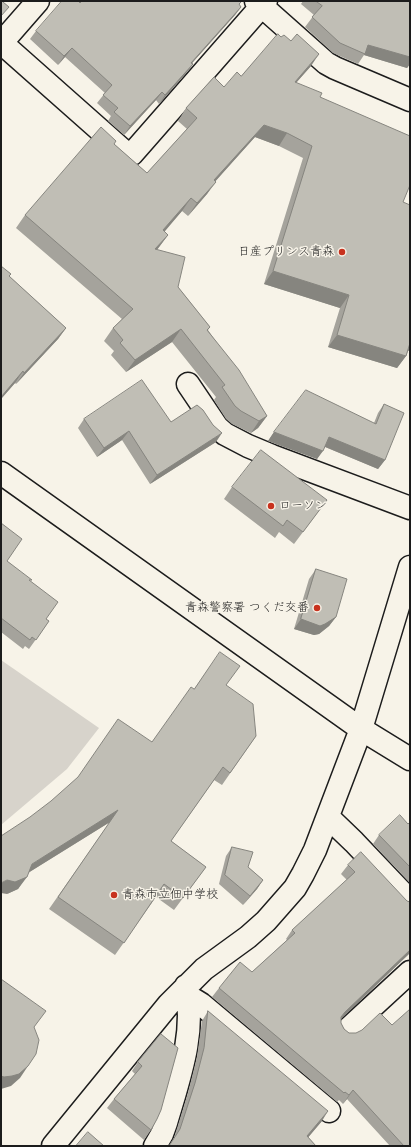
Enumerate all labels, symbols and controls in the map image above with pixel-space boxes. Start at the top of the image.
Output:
place label: 日産プリンス青森 [238,245,334,259]
marker: 日産プリンス青森 [337,247,347,257]
place label: ローソン [279,499,327,513]
marker: ローソン [266,501,276,511]
place label: 青森警察署 つくだ交番 [185,601,309,615]
marker: 青森警察署 つくだ交番 [312,603,322,613]
place label: 青森市立佃中学校 [122,888,218,902]
marker: 青森市立佃中学校 [109,890,119,900]

